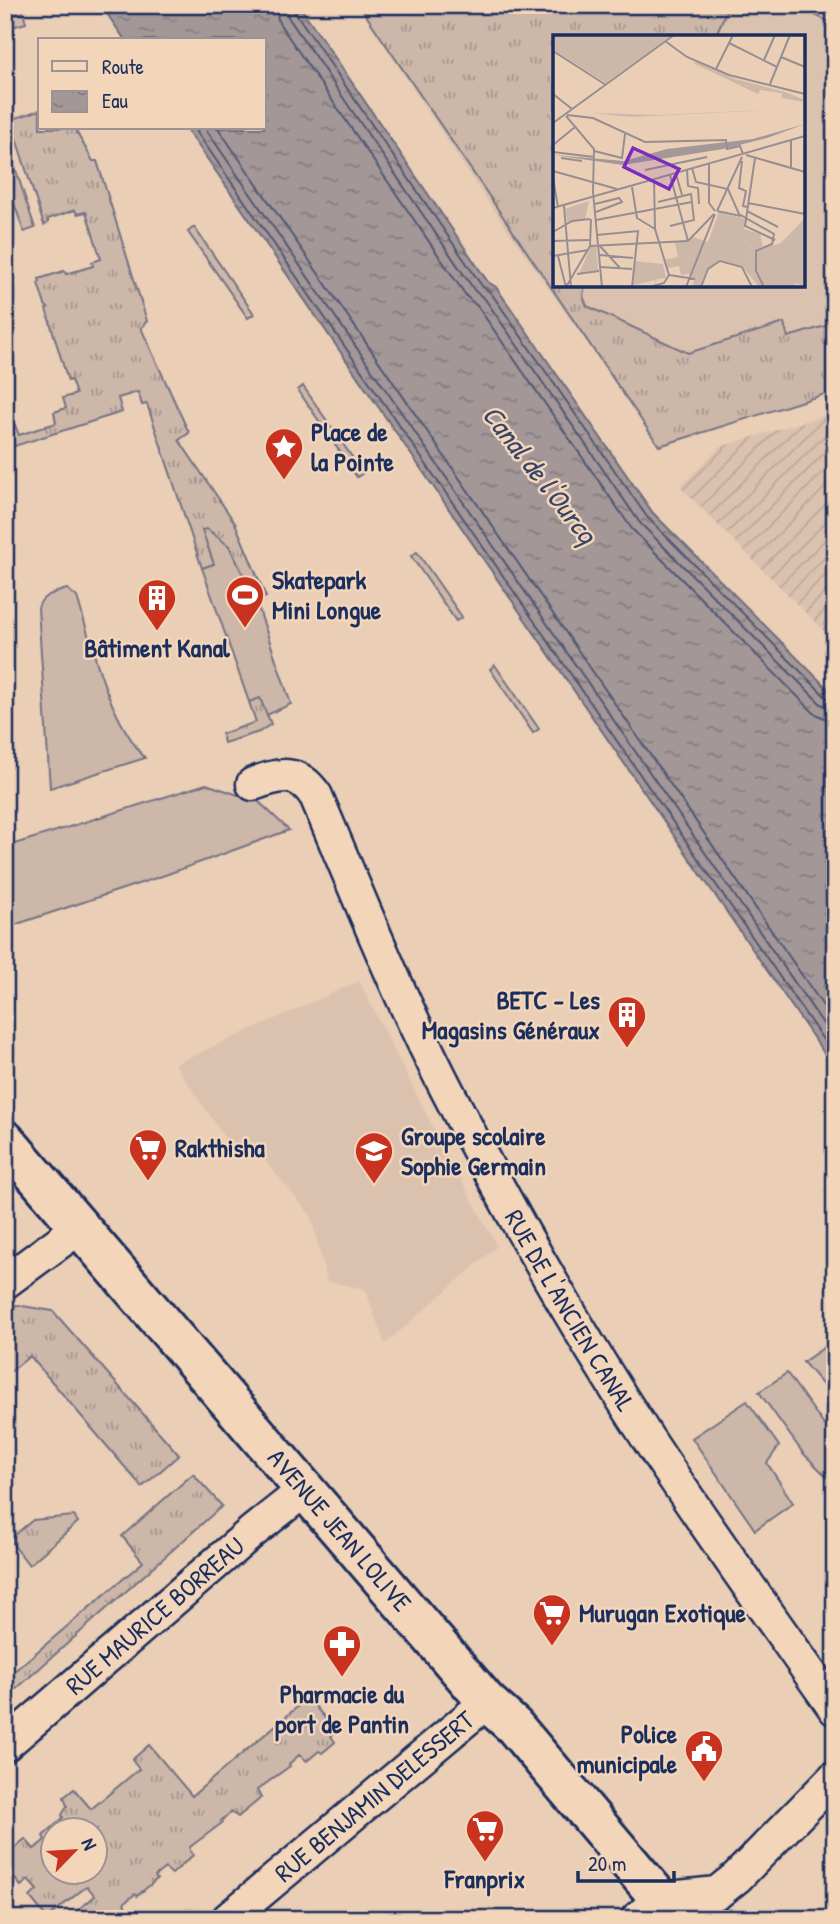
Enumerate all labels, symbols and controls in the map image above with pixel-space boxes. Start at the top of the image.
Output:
inset map [553,35,805,287]
legend [38,38,266,130]
text: Route [102,52,144,81]
text: Eau [102,86,129,115]
water label: Canal de l'Ourcq [474,397,607,552]
place label: Place de la Pointe [311,414,395,479]
place icon: Place de la Pointe [263,426,305,481]
place label: Skatepark Mini Longue [272,562,382,628]
sports icon: Skatepark Mini Longue [224,574,266,629]
building icon: Bâtiment Kanal [136,577,178,632]
place label: Bâtiment Kanal [84,630,231,665]
place label: BETC - Les Magasins Généraux [422,982,600,1048]
building icon: BETC - Les Magasins Généraux [606,994,648,1049]
place label: Groupe scolaire Sophie Germain [401,1118,546,1184]
supermarket icon: Rakthisha [127,1127,169,1182]
place label: Rakthisha [175,1130,265,1165]
school or university icon: Groupe scolaire Sophie Germain [353,1130,395,1185]
street label: RUE DE L'ANCIEN CANAL [497,1203,644,1418]
street label: AVENUE JEAN LOLIVE [260,1441,420,1619]
street label: RUE MAURICE BORREAU [58,1528,251,1702]
supermarket icon: Murugan Exotique [531,1592,573,1647]
place label: Murugan Exotique [579,1595,747,1631]
pharmacy icon: Pharmacie du port de Pantin [321,1623,363,1678]
place label: Pharmacie du port de Pantin [275,1676,409,1742]
street label: RUE BENJAMIN DELESSERT [267,1702,482,1890]
place label: Police municipale [577,1716,678,1782]
public building icon: Police municipale [683,1728,725,1783]
supermarket icon: Franprix [464,1808,506,1863]
north arrow [38,1815,108,1885]
text: N [75,1834,103,1854]
scale bar [578,1840,674,1884]
text: 20 m [588,1849,626,1878]
place label: Franprix [444,1861,526,1897]

